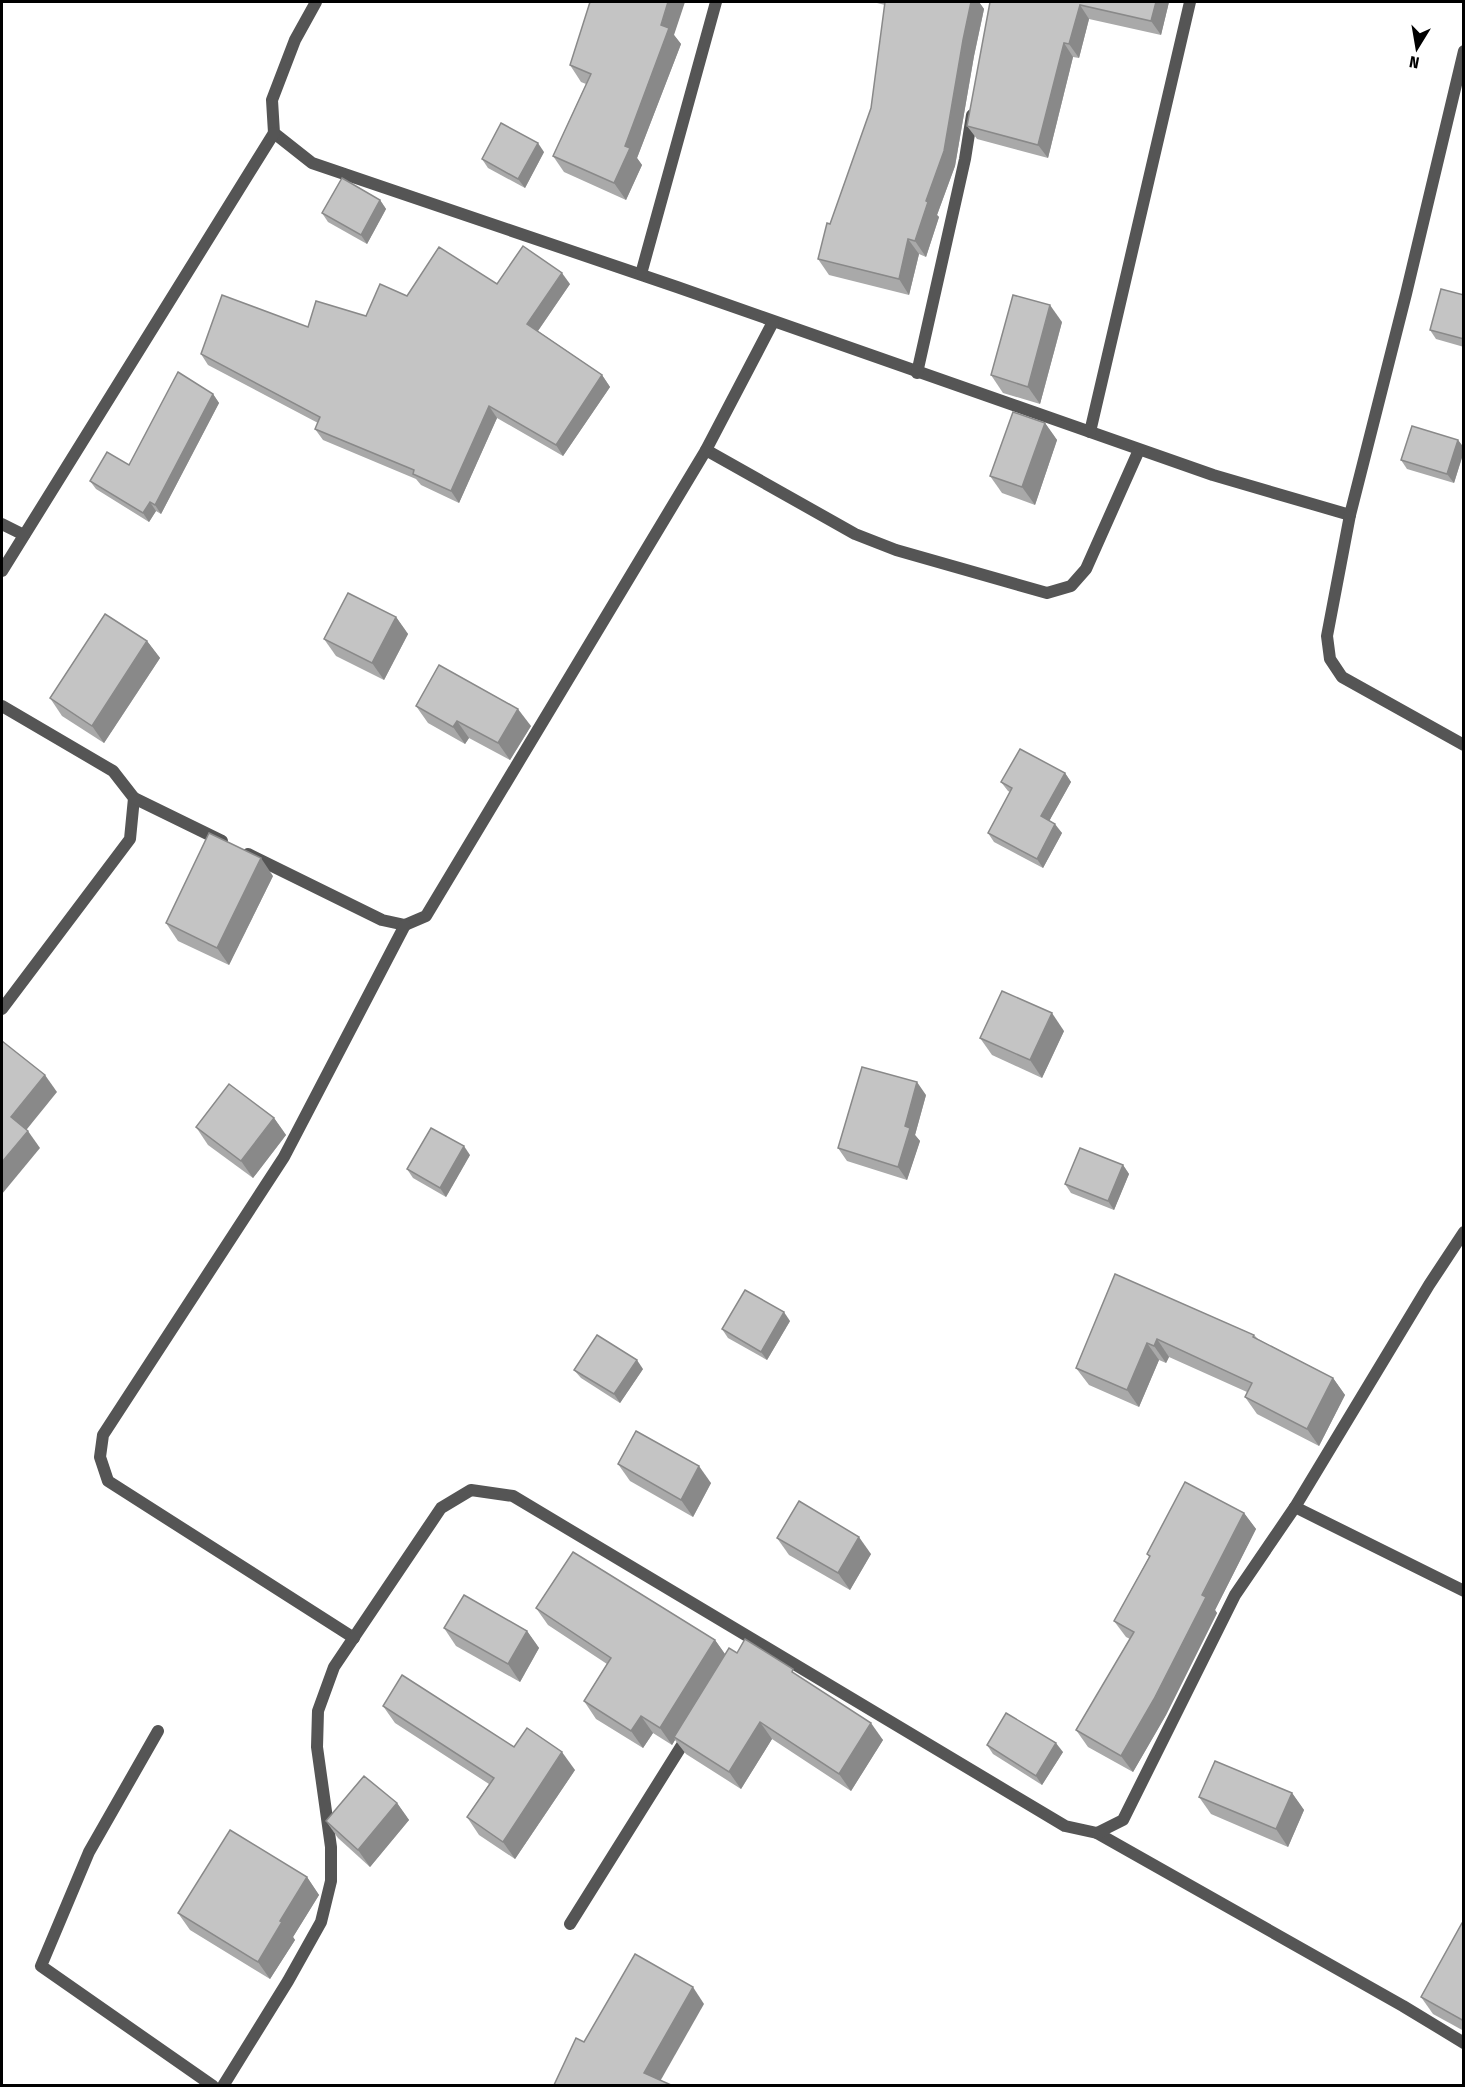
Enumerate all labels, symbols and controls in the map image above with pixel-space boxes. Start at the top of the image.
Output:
north arrow [1387,18,1447,78]
text: N [1408,52,1421,72]

